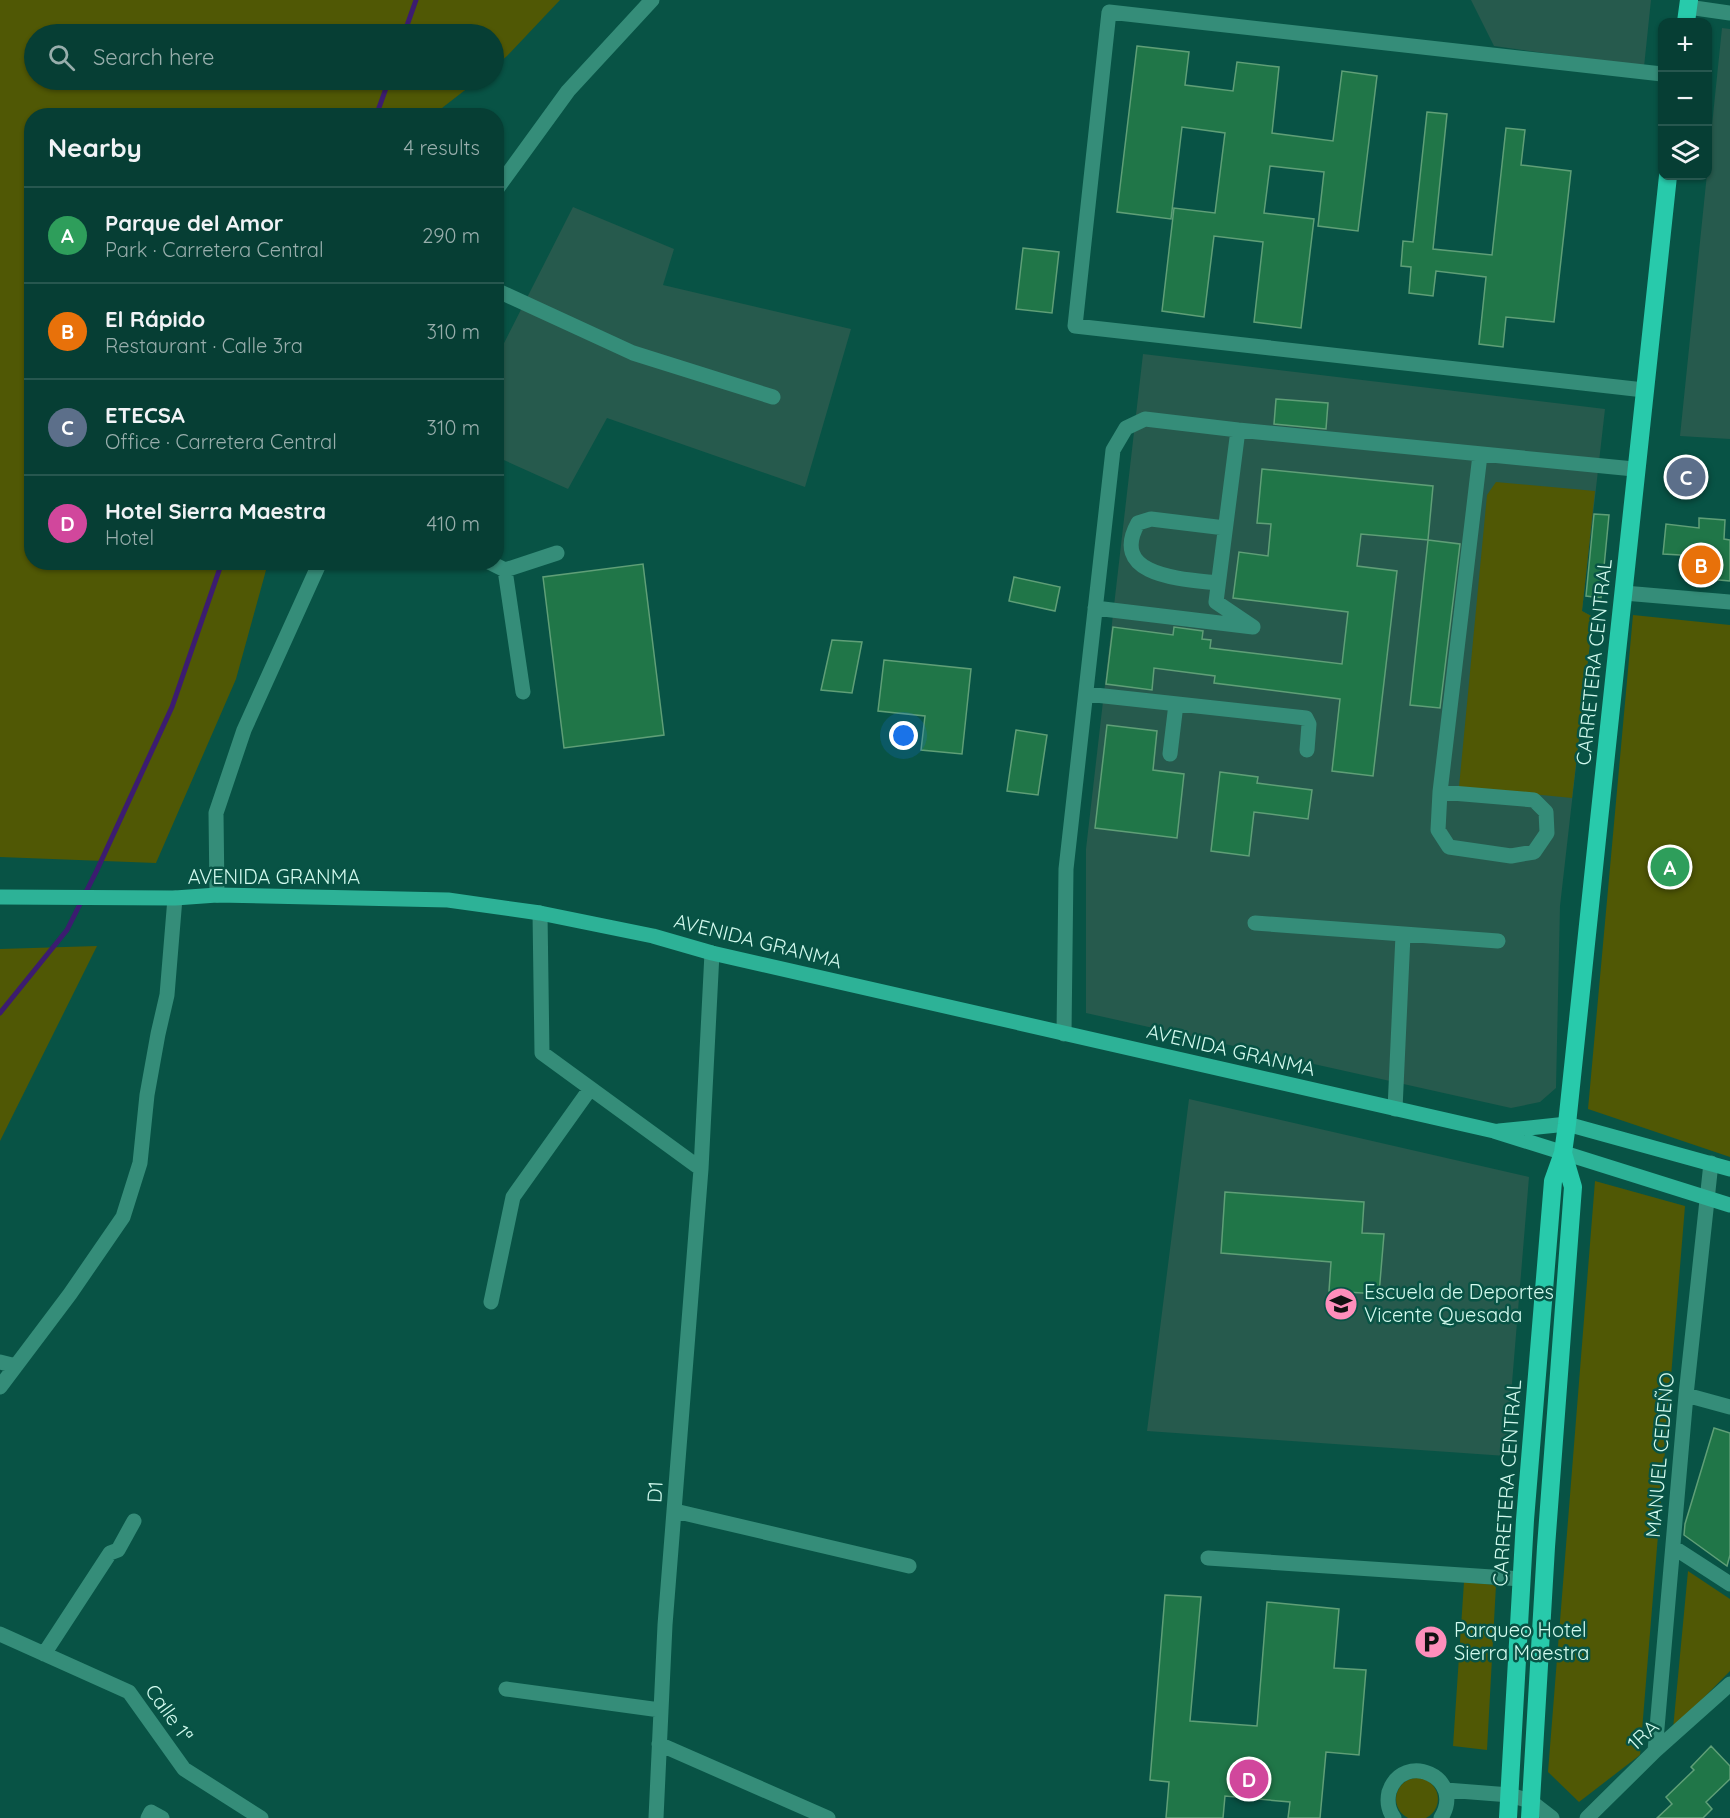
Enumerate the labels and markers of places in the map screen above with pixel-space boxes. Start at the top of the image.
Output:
pin: C [1666,454,1706,500]
pin: B [1682,542,1720,588]
pin: A [1650,844,1690,890]
place label: Escuela de Deportes Vicente Quesada [1364,1279,1554,1327]
school or university icon: Escuela de Deportes Vicente Quesada [1323,1286,1359,1322]
place label: Parqueo Hotel Sierra Maestra [1454,1617,1589,1665]
parking icon: Parqueo Hotel Sierra Maestra [1413,1624,1449,1660]
pin: D [1230,1756,1268,1802]

